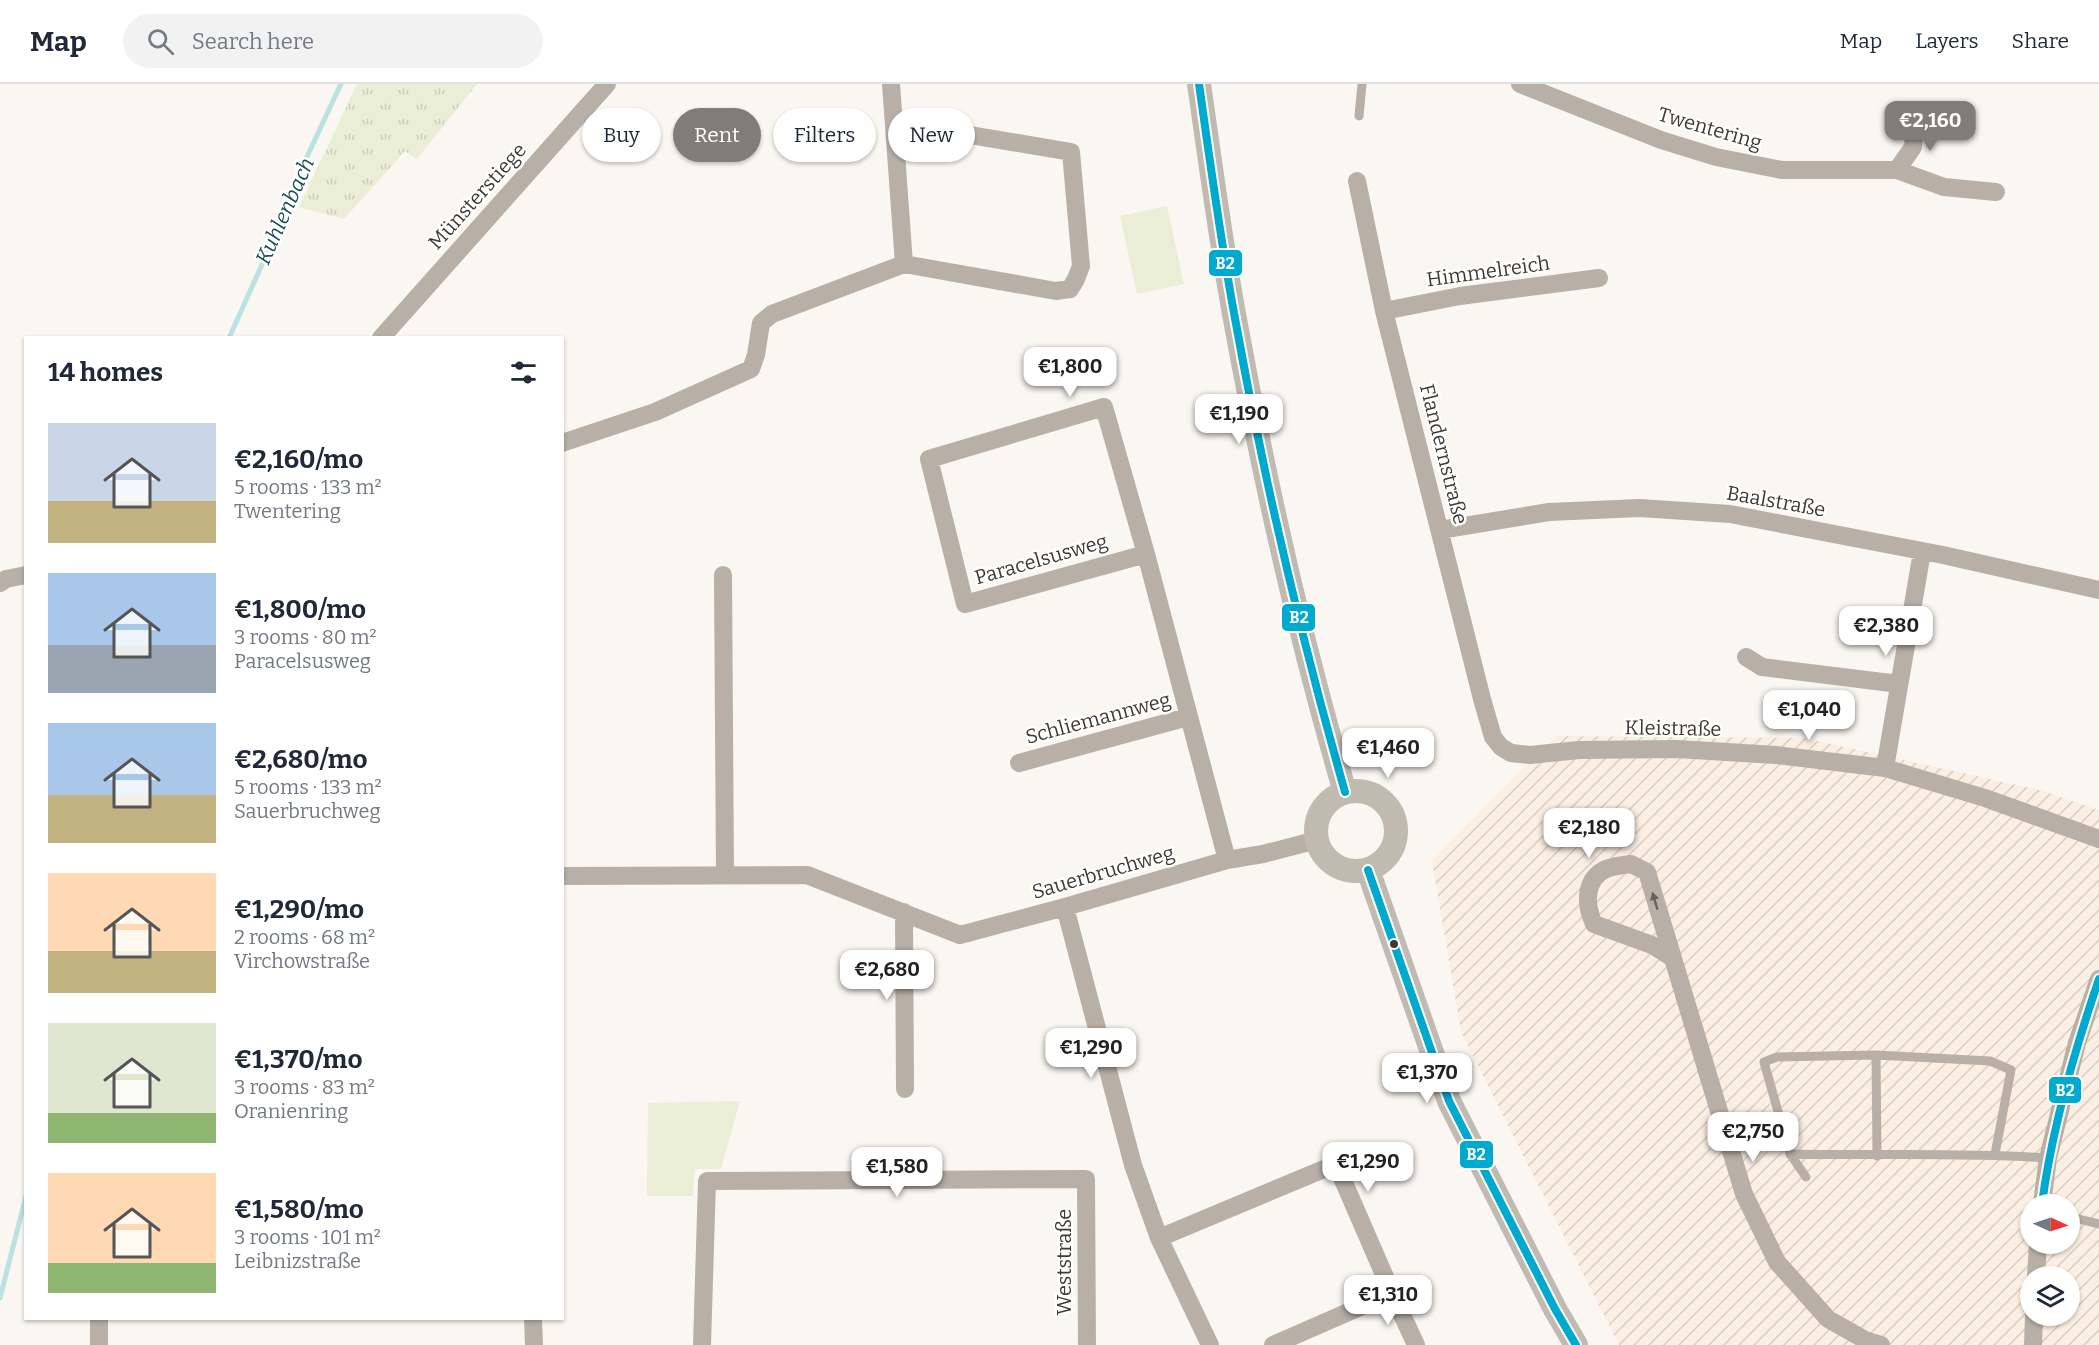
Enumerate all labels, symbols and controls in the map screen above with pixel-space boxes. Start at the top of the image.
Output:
search box [123,14,543,68]
text: Map [30,25,87,58]
icon: search [144,25,177,58]
text: Search here [192,28,314,55]
text: Map [1840,28,1882,54]
text: Layers [1915,28,1979,54]
text: Share [2012,28,2069,54]
pin: €2,160 [1881,101,1979,152]
street label: Twentering [1655,102,1765,154]
chip: Buy [582,108,661,162]
chip: Rent [673,108,761,162]
chip: Filters [773,108,876,162]
chip: New [888,108,975,162]
text: €2,160 [1899,108,1961,132]
street label: Münsterstiege [423,138,531,254]
water label: Kuhlenbach [250,153,320,269]
line badge: B2 [1208,249,1243,277]
street label: Himmelreich [1425,250,1552,292]
text: B2 [1215,254,1235,273]
pin: €1,800 [1021,347,1119,398]
text: €1,800 [1038,354,1102,378]
icon: filters [507,356,540,389]
text: 14 homes [48,357,163,388]
street label: Flandernstraße [1415,381,1473,527]
pin: €1,190 [1190,394,1288,445]
text: €1,190 [1209,401,1269,425]
text: €2,160/mo [234,444,363,475]
icon: home [96,447,168,519]
text: 5 rooms · 133 m² [234,475,382,499]
street label: Baalstraße [1725,481,1827,521]
text: Twentering [234,499,341,523]
street label: Paracelsusweg [972,529,1110,589]
text: €1,800/mo [234,594,366,625]
icon: home [96,597,168,669]
line badge: B2 [1281,603,1316,632]
pin: €2,380 [1837,606,1935,657]
text: B2 [1289,608,1309,627]
text: €2,380 [1853,613,1919,637]
text: 3 rooms · 80 m² [234,625,377,649]
text: Paracelsusweg [234,649,371,673]
street label: Schliemannweg [1023,687,1173,749]
pin: €1,040 [1760,690,1858,741]
text: €1,040 [1777,697,1841,721]
street label: Kleistraße [1625,715,1721,741]
pin: €1,460 [1339,728,1437,779]
text: €1,460 [1356,735,1420,759]
text: €2,680/mo [234,744,368,775]
icon: home [96,747,168,819]
text: 5 rooms · 133 m² [234,775,382,799]
text: Sauerbruchweg [234,799,381,823]
pin: €2,180 [1540,808,1638,859]
text: €2,180 [1558,815,1620,839]
street label: Sauerbruchweg [1029,840,1177,904]
one-way arrow [1650,892,1659,910]
text: €1,290/mo [234,894,364,925]
icon: home [96,897,168,969]
text: 2 rooms · 68 m² [234,925,375,949]
unlabelled marker [1388,938,1400,950]
text: Virchowstraße [234,949,370,973]
pin: €2,680 [838,950,936,1001]
text: €2,680 [854,957,920,981]
pin: €1,290 [1042,1028,1140,1079]
text: €1,290 [1059,1035,1123,1059]
text: €1,370/mo [234,1044,362,1075]
icon: home [96,1047,168,1119]
pin: €1,370 [1378,1053,1476,1104]
text: €1,370 [1396,1060,1458,1084]
text: 3 rooms · 83 m² [234,1075,375,1099]
line badge: B2 [2048,1076,2082,1104]
text: B2 [2055,1081,2075,1100]
text: Oranienring [234,1099,348,1123]
pin: €2,750 [1704,1112,1802,1163]
text: €2,750 [1722,1119,1784,1143]
line badge: B2 [1459,1140,1494,1169]
pin: €1,290 [1319,1142,1417,1193]
text: B2 [1466,1145,1486,1164]
pin: €1,580 [848,1147,946,1198]
text: €1,290 [1336,1149,1400,1173]
text: €1,580 [865,1154,929,1178]
text: €1,580/mo [234,1194,364,1225]
north arrow [2020,1194,2080,1254]
map controls [2020,1194,2080,1326]
icon: home [96,1197,168,1269]
street label: Weststraße [1052,1209,1076,1315]
text: 3 rooms · 101 m² [234,1225,381,1249]
text: Leibnizstraße [234,1249,361,1273]
button: layers [2020,1266,2080,1326]
pin: €1,310 [1339,1275,1437,1326]
text: €1,310 [1358,1282,1418,1306]

